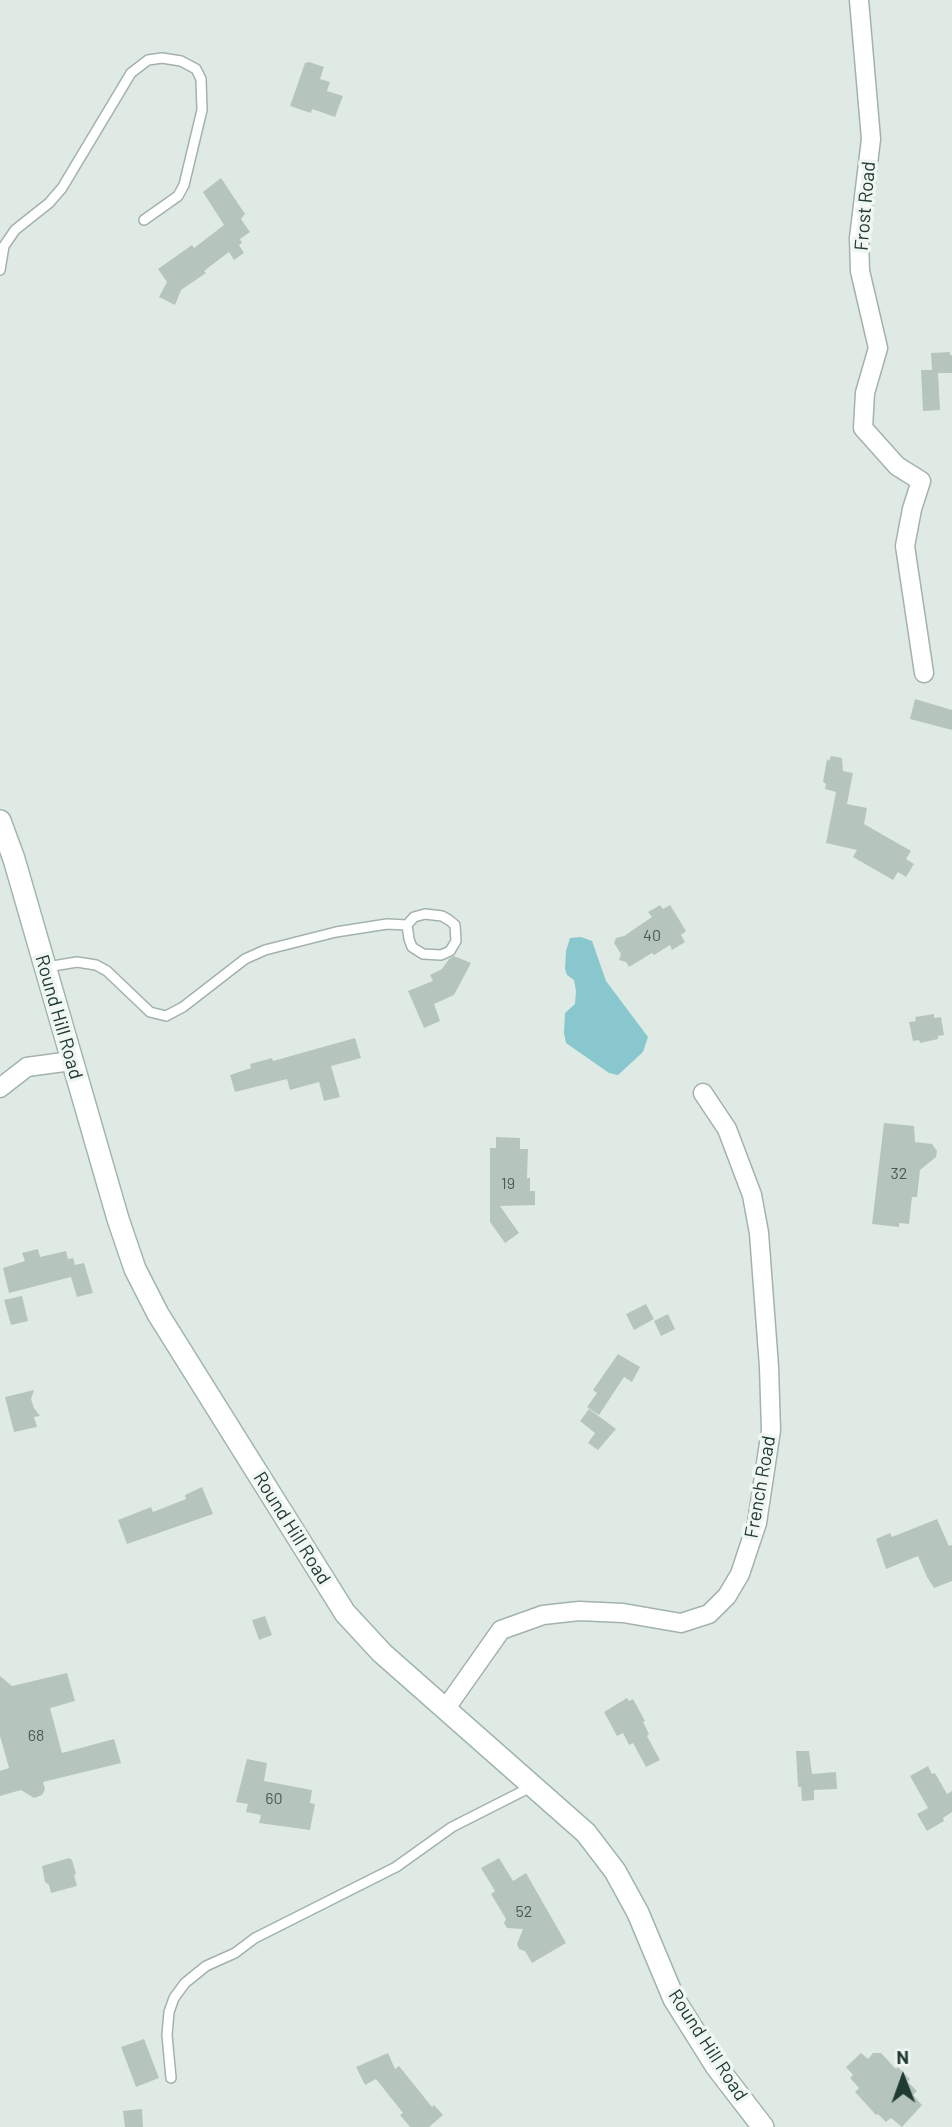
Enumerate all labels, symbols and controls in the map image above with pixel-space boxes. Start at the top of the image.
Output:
street label: Frost Road [850,160,880,252]
house number: 40 [643,926,661,946]
street label: Round Hill Road [30,952,88,1082]
house number: 32 [891,1164,907,1184]
house number: 19 [501,1174,515,1194]
street label: French Road [740,1434,780,1540]
street label: Round Hill Road [248,1468,336,1588]
house number: 68 [28,1726,44,1746]
house number: 60 [265,1789,283,1809]
house number: 52 [516,1902,532,1922]
street label: Round Hill Road [664,1985,752,2105]
north arrow [868,2043,938,2113]
text: N [896,2045,909,2068]

